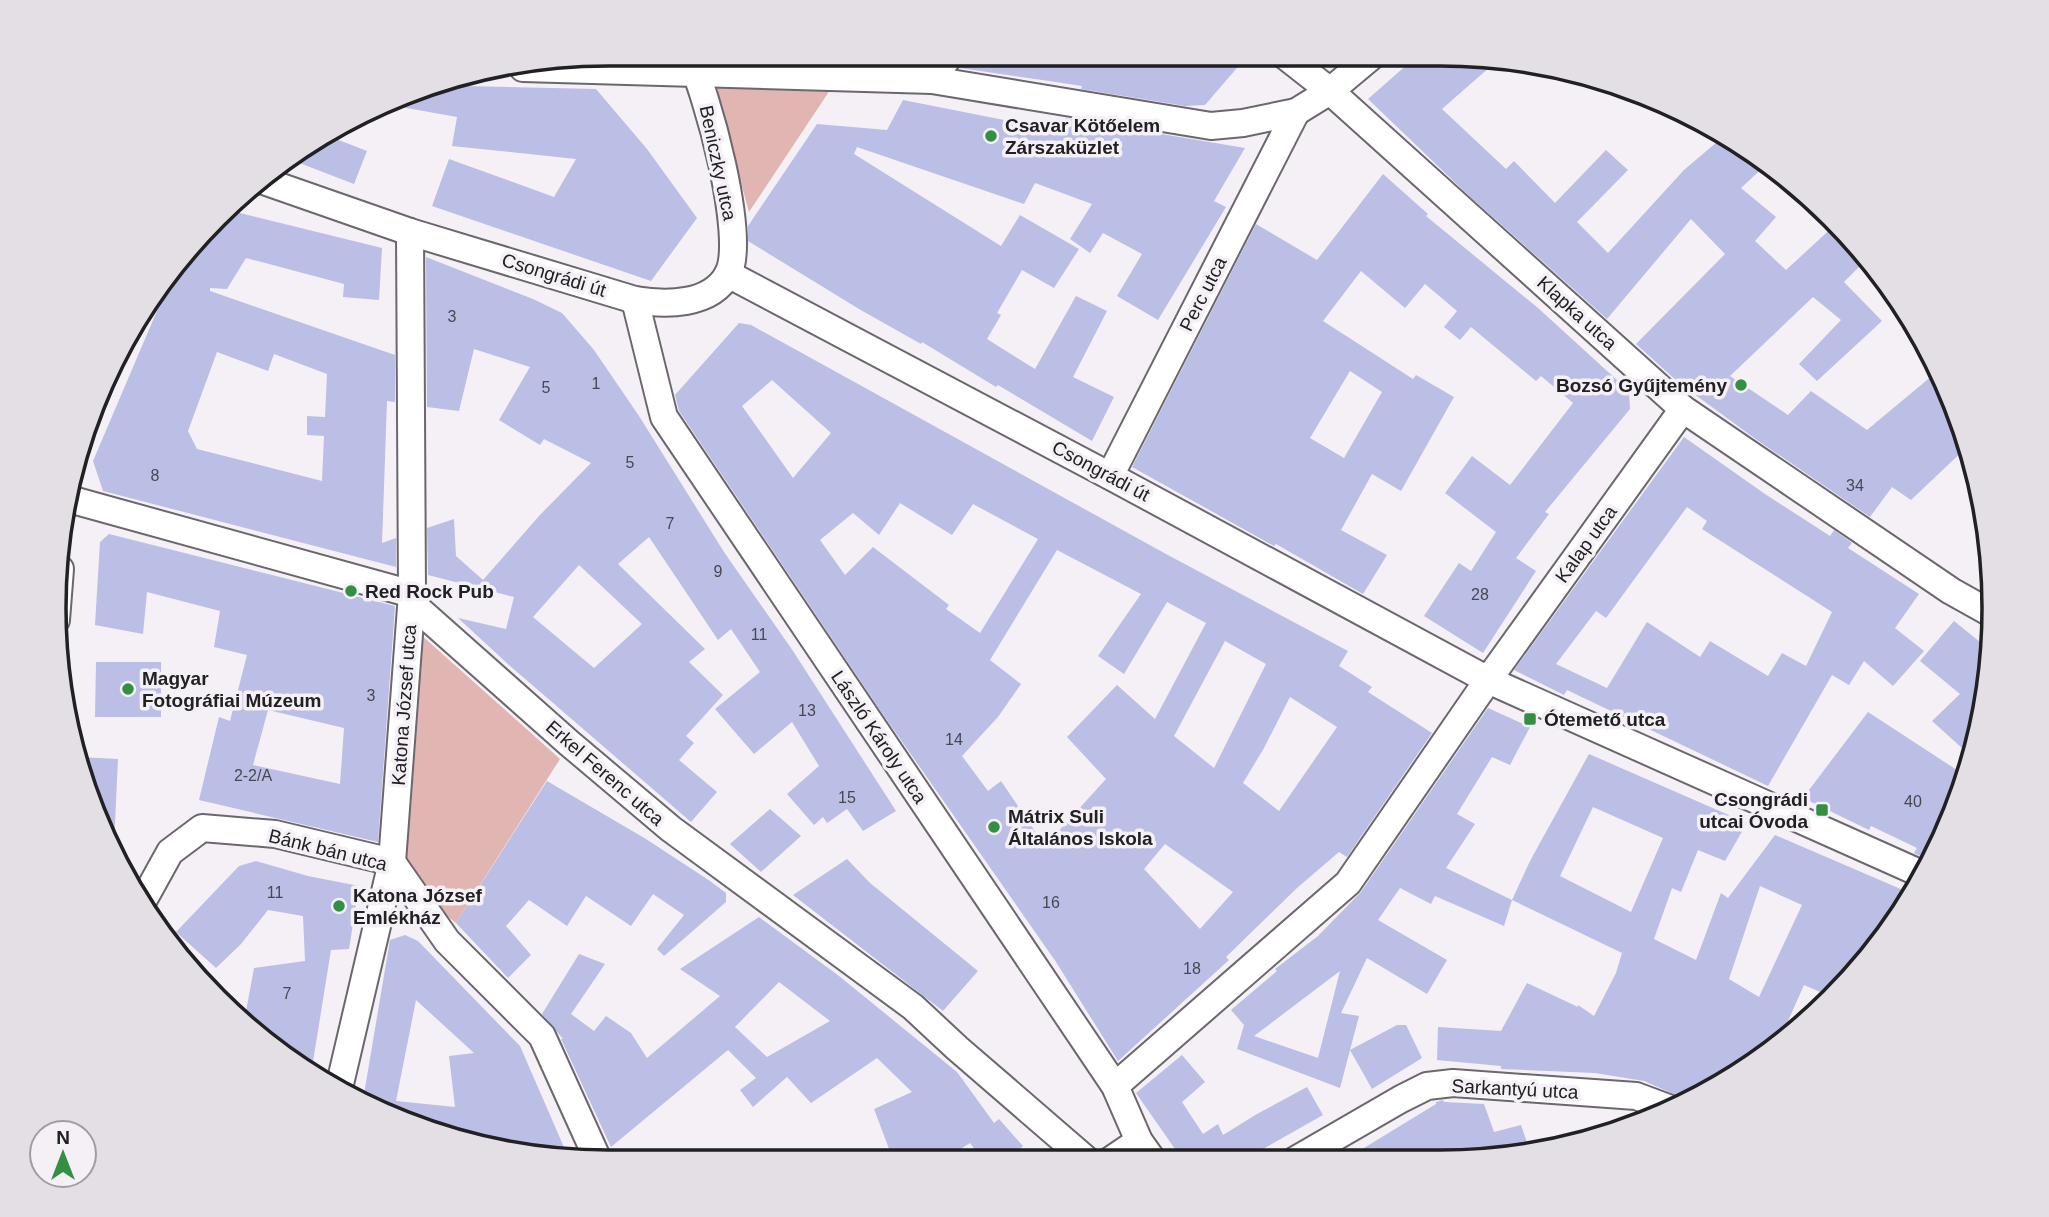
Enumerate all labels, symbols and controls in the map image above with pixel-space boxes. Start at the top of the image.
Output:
street label: Beniczky utca [696,103,741,223]
place label: Csavar Kötőelem Zárszaküzlet [1005,115,1160,158]
marker: Csavar Kötőelem Zárszaküzlet [983,128,999,144]
street label: Csongrádi út [499,249,609,301]
street label: Perc utca [1175,253,1231,335]
street label: Klapka utca [1533,272,1621,354]
house number: 3 [448,308,457,325]
house number: 1 [592,375,601,392]
place label: Bozsó Gyűjtemény [1556,375,1727,396]
marker: Bozsó Gyűjtemény [1733,377,1749,393]
house number: 5 [542,379,551,396]
street label: Csongrádi út [1049,436,1154,506]
house number: 5 [626,454,635,471]
house number: 8 [151,467,160,484]
house number: 34 [1846,477,1864,494]
street label: Kalap utca [1551,501,1621,586]
house number: 7 [666,515,675,532]
house number: 9 [714,563,723,580]
place label: Red Rock Pub [365,581,494,602]
marker: Red Rock Pub [343,583,359,599]
house number: 28 [1471,586,1489,603]
street label: Katona József utca [388,623,420,786]
house number: 11 [751,626,767,643]
street label: László Károly utca [827,667,931,808]
place label: Magyar Fotográfiai Múzeum [142,668,321,711]
marker: Magyar Fotográfiai Múzeum [120,681,136,697]
house number: 3 [367,687,376,704]
house number: 13 [798,702,816,719]
place label: Ótemető utca [1544,709,1666,730]
marker: Ótemető utca [1522,711,1538,727]
street label: Erkel Ferenc utca [542,716,668,830]
house number: 14 [945,731,963,748]
house number: 2-2/A [234,767,272,784]
house number: 15 [838,789,856,806]
place label: Csongrádi utcai Óvoda [1699,789,1808,832]
house number: 40 [1904,793,1922,810]
marker: Csongrádi utcai Óvoda [1814,802,1830,818]
place label: Mátrix Suli Általános Iskola [1008,806,1153,849]
marker: Mátrix Suli Általános Iskola [986,819,1002,835]
street label: Bánk bán utca [267,825,390,875]
house number: 11 [267,884,283,901]
place label: Katona József Emlékház [353,885,482,928]
house number: 16 [1042,894,1060,911]
marker: Katona József Emlékház [331,898,347,914]
house number: 18 [1183,960,1201,977]
house number: 7 [283,985,292,1002]
street label: Sarkantyú utca [1451,1075,1579,1103]
north arrow [28,1119,98,1189]
text: N [56,1127,70,1148]

